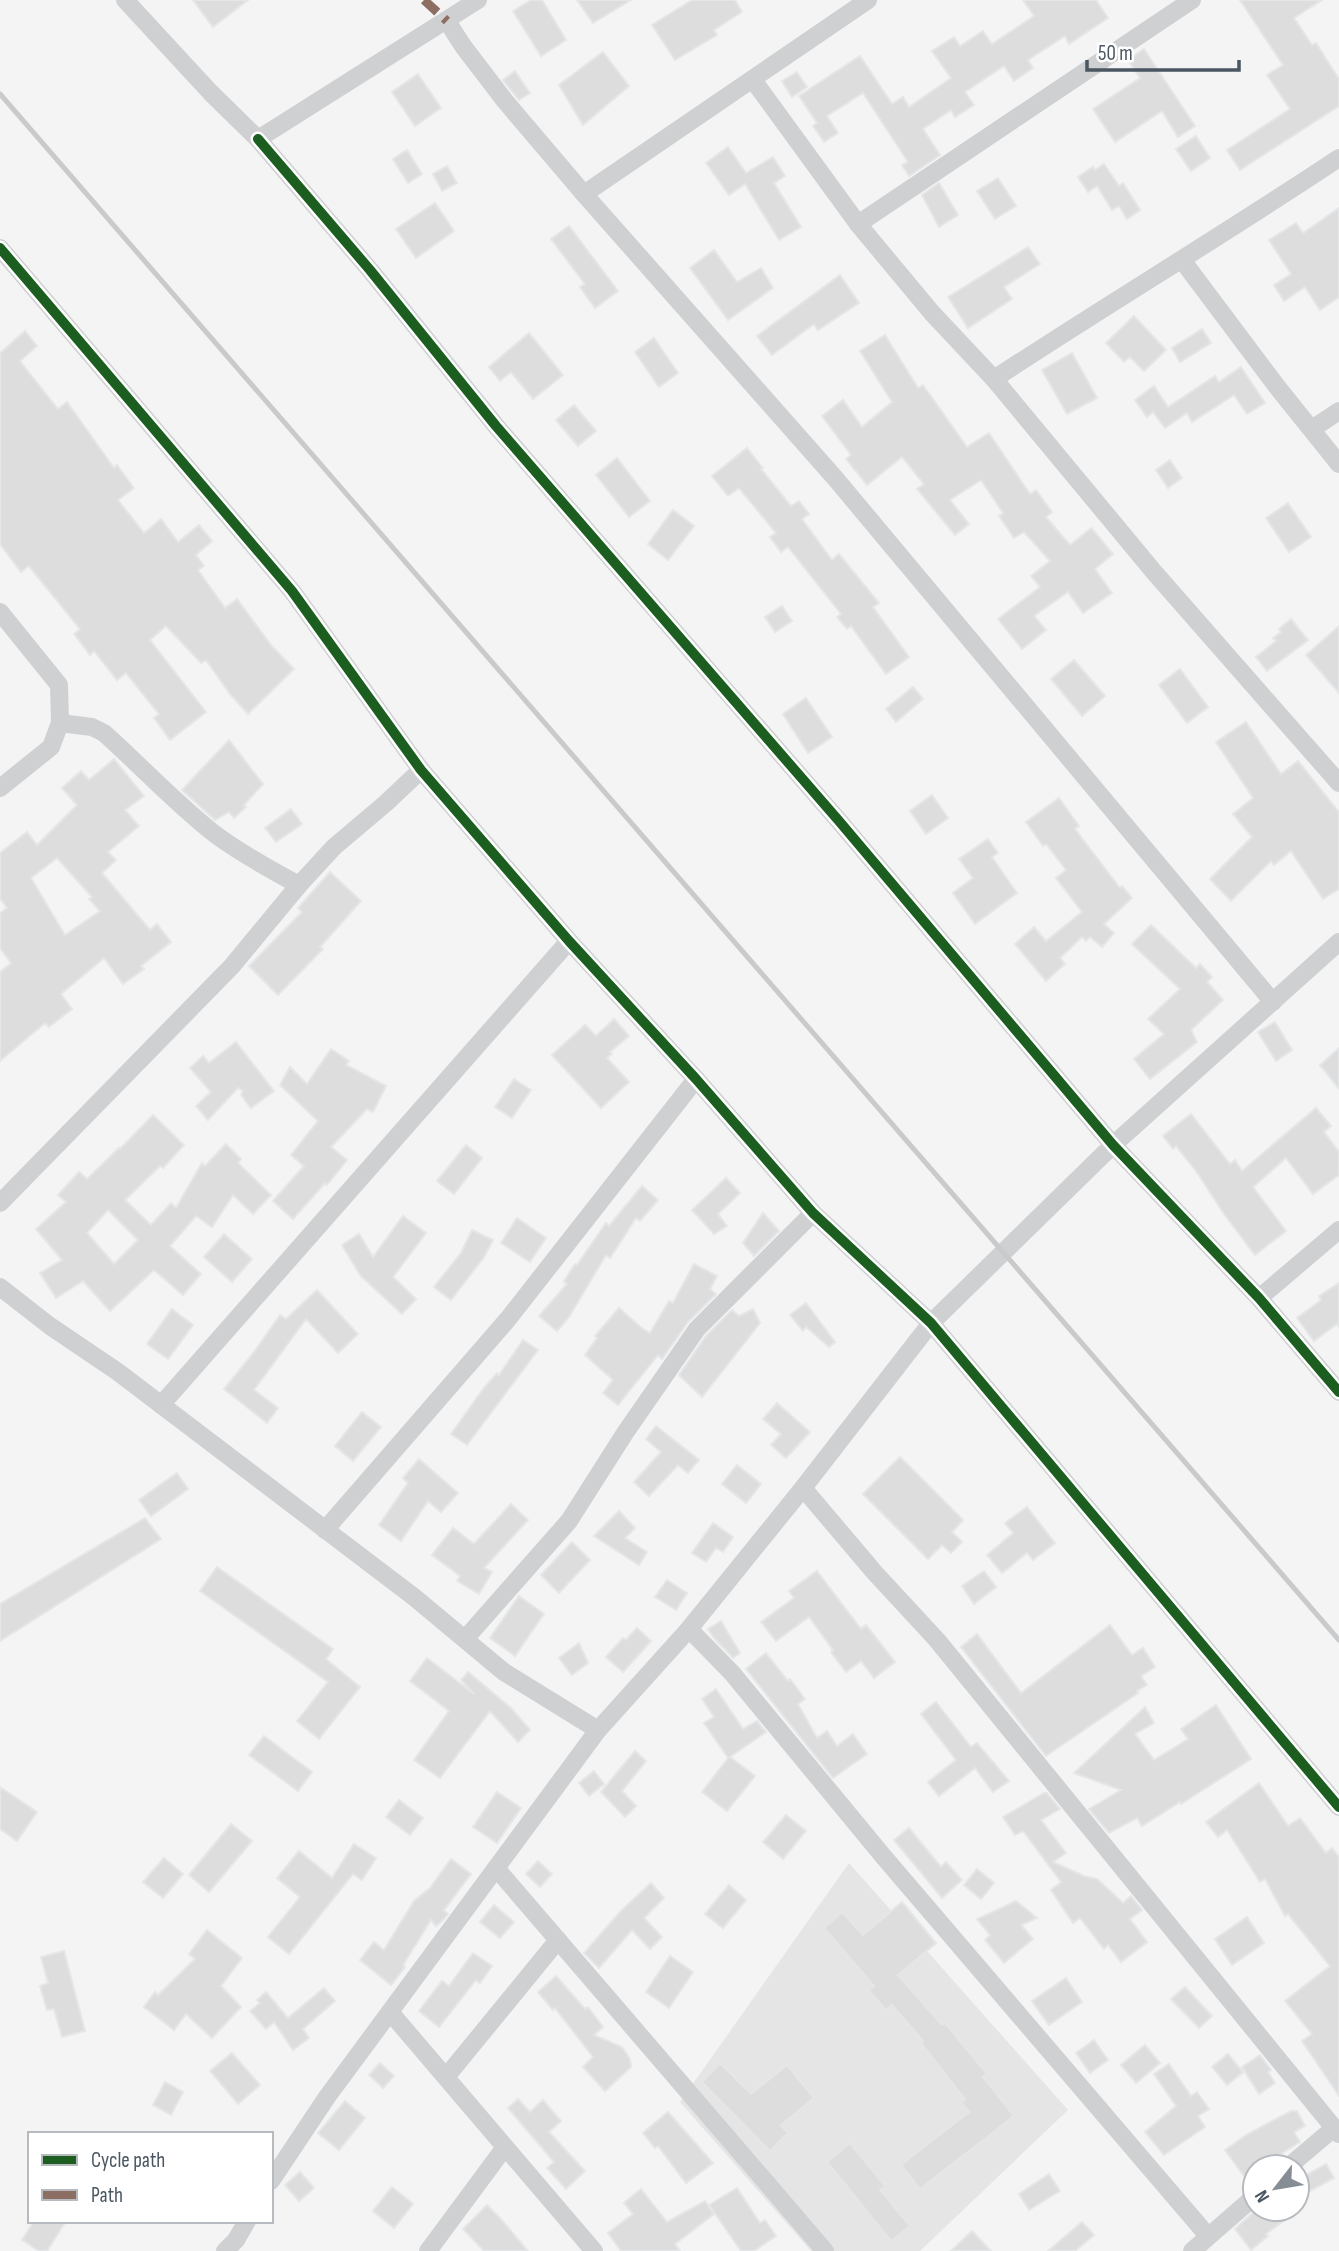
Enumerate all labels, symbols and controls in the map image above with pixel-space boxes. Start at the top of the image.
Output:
scale bar [1087,28,1239,72]
text: 50 m [1098,41,1133,66]
legend [28,2132,273,2223]
text: Cycle path [91,2148,165,2173]
north arrow [1241,2153,1311,2223]
text: Path [91,2183,123,2208]
text: N [1250,2186,1275,2206]

